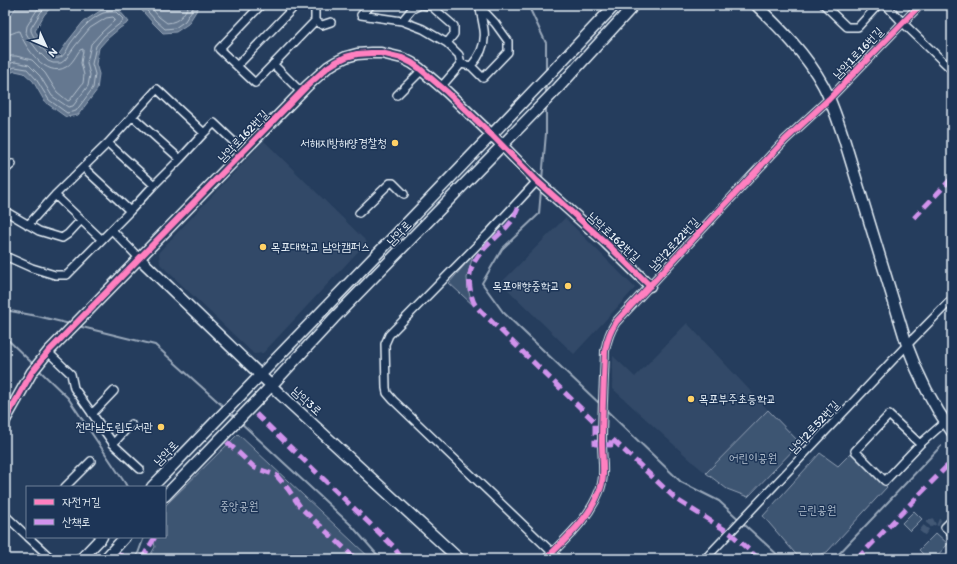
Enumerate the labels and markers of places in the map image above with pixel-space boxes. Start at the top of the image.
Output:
place label: 서해지방해양경찰청 [300,136,387,150]
marker: 서해지방해양경찰청 [390,138,400,148]
place label: 목포대학교 남악캠퍼스 [271,240,370,254]
marker: 목포대학교 남악캠퍼스 [258,242,268,252]
place label: 목포애향중학교 [492,279,560,293]
marker: 목포애향중학교 [563,281,573,291]
place label: 목포부주초등학교 [699,392,776,406]
marker: 목포부주초등학교 [686,394,696,404]
place label: 전라남도립도서관 [76,420,153,434]
marker: 전라남도립도서관 [156,422,166,432]

